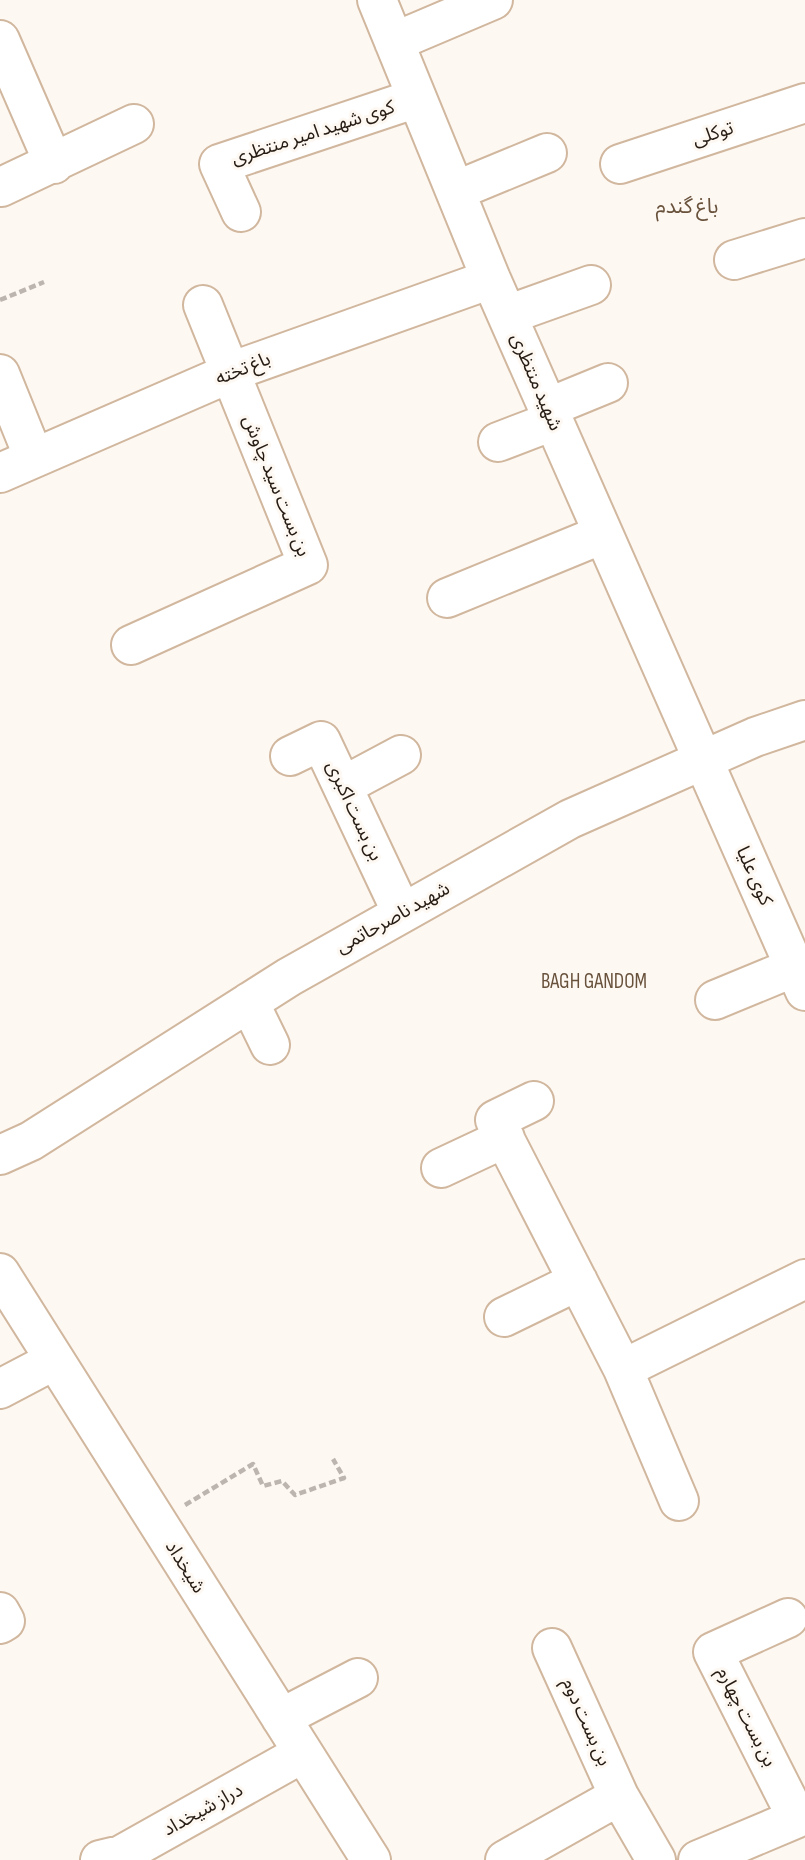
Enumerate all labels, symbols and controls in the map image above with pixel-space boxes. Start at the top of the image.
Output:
street label: کوی شهید امیر منتظری [229,95,399,170]
street label: توکلی [689,117,737,151]
district label: باغ گندم [656,194,718,222]
street label: شهید منتظری [505,330,567,434]
street label: باغ تخته [212,348,274,391]
street label: بن بست سید چاوش [237,412,315,560]
street label: بن بست اکبری [321,757,387,865]
street label: کوی علیا [731,843,778,910]
street label: شهید ناصرحاتمی [332,877,454,959]
district label: BAGH GANDOM [541,969,647,994]
street label: شیخداد [160,1536,210,1598]
street label: بن بست چهارم [709,1663,781,1772]
street label: بن بست دوم [555,1674,616,1770]
street label: دراز شیخداد [159,1779,247,1841]

